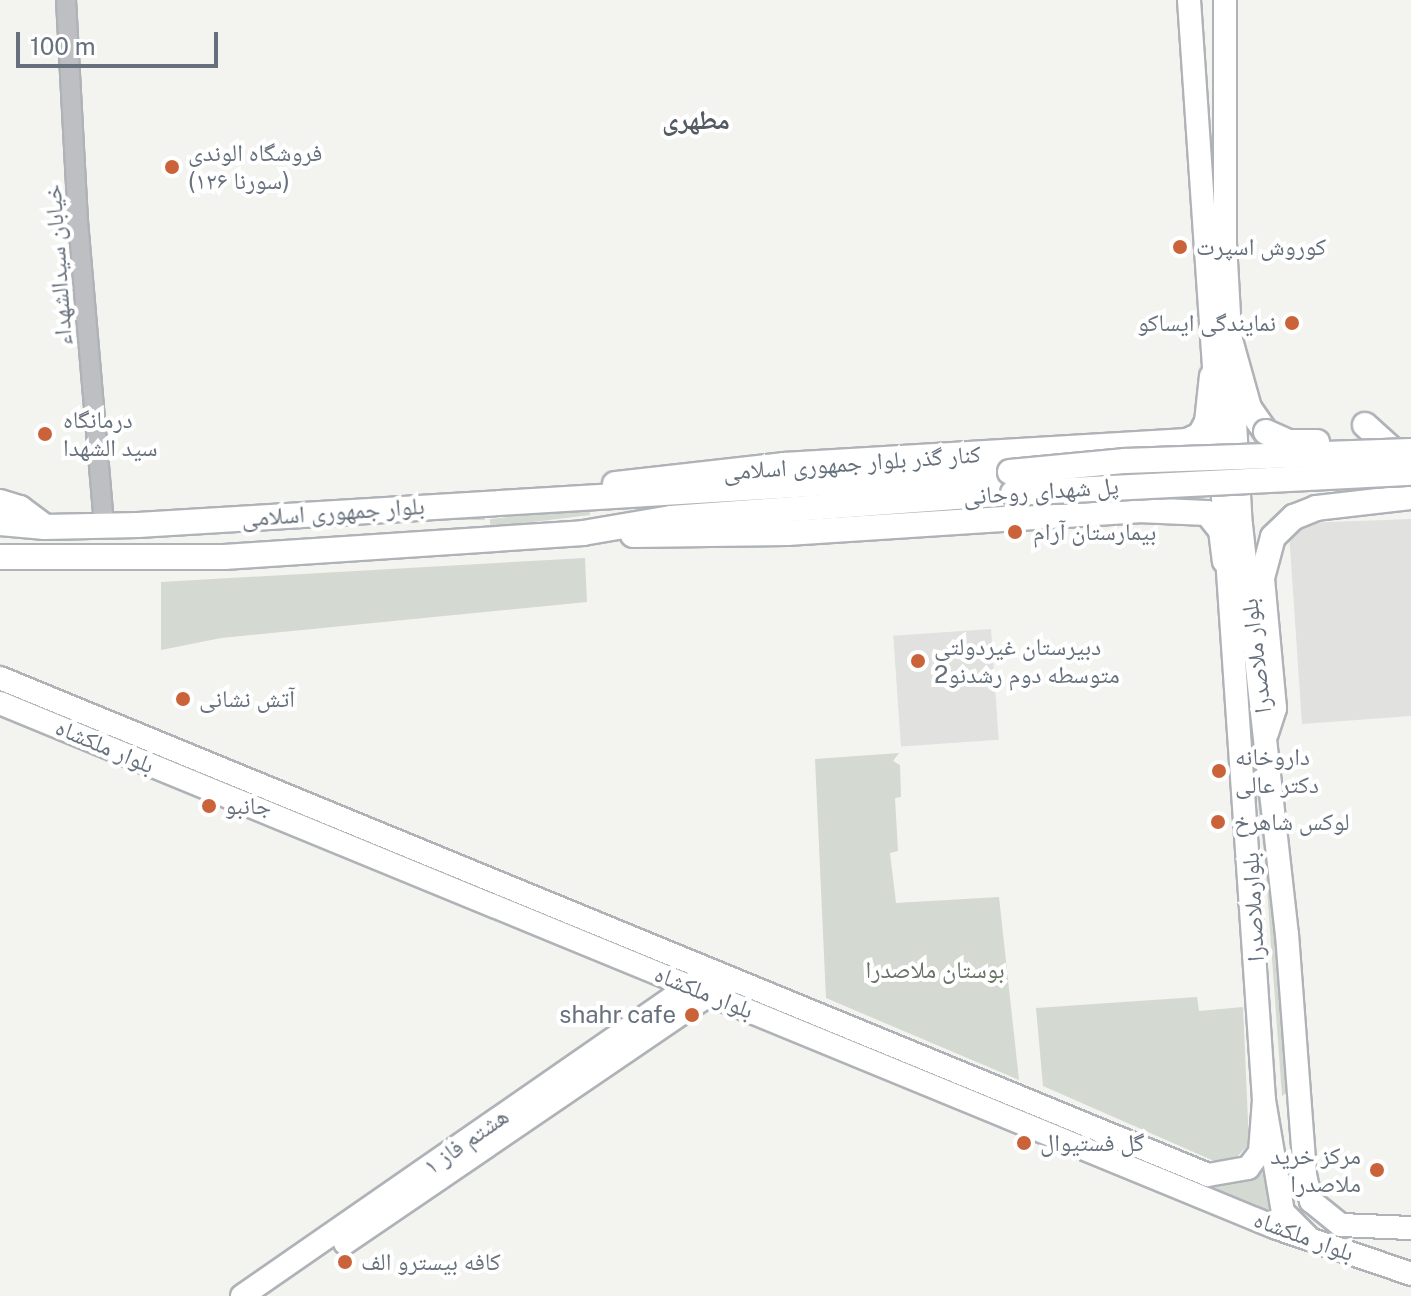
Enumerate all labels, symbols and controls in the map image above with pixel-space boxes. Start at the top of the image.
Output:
scale bar [20,16,222,66]
text: 100 m [30,32,96,60]
district label: مطهری [662,104,730,136]
place label: فروشگاه الوندی (سورنا ۱۲۶) [188,139,322,195]
marker: فروشگاه الوندی (سورنا ۱۲۶) [163,158,181,176]
street label: خیابان سیدالشهداء [38,183,78,347]
place label: کوروش اسپرت [1196,233,1326,261]
marker: کوروش اسپرت [1171,238,1189,256]
place label: نمایندگی ایساکو [1137,309,1276,337]
marker: نمایندگی ایساکو [1283,314,1301,332]
place label: درمانگاه سید الشهدا [63,406,158,462]
marker: درمانگاه سید الشهدا [34,423,56,445]
street label: کنار گذر بلوار جمهوری اسلامی [722,440,982,486]
street label: پل شهدای روحانی [962,471,1120,511]
street label: بلوار جمهوری اسلامی [240,491,426,533]
place label: بیمارستان آرام [1033,518,1156,546]
marker: بیمارستان آرام [1004,521,1026,543]
street label: بلوار ملاصدرا [1235,597,1277,715]
place label: دبیرستان غیردولتی متوسطه دوم رشدنو2 [934,633,1120,689]
marker: دبیرستان غیردولتی متوسطه دوم رشدنو2 [909,652,927,670]
place label: آتش نشانی [199,685,295,713]
marker: آتش نشانی [174,690,192,708]
street label: بلوار ملکشاه [51,712,159,780]
place label: داروخانه دکتر عالی [1235,743,1319,799]
marker: داروخانه دکتر عالی [1210,762,1228,780]
place label: جانبو [225,792,271,820]
marker: جانبو [200,797,218,815]
place label: لوکس شاهرخ [1234,808,1350,836]
marker: لوکس شاهرخ [1209,813,1227,831]
street label: بلوارملاصدرا [1236,852,1270,962]
park label: بوستان ملاصدرا [865,956,1005,984]
street label: بلوار ملکشاه [650,959,758,1025]
place label: shahr cafe [559,1001,676,1029]
marker: shahr cafe [683,1006,701,1024]
street label: هشتم فاز ۱ [418,1101,514,1181]
place label: گل فستیوال [1040,1129,1144,1157]
marker: گل فستیوال [1015,1134,1033,1152]
place label: مرکز خرید ملاصدرا [1270,1142,1361,1198]
marker: مرکز خرید ملاصدرا [1368,1161,1386,1179]
street label: بلوار ملکشاه [1250,1205,1358,1267]
place label: کافه بیسترو الف [361,1248,501,1276]
marker: کافه بیسترو الف [336,1253,354,1271]

